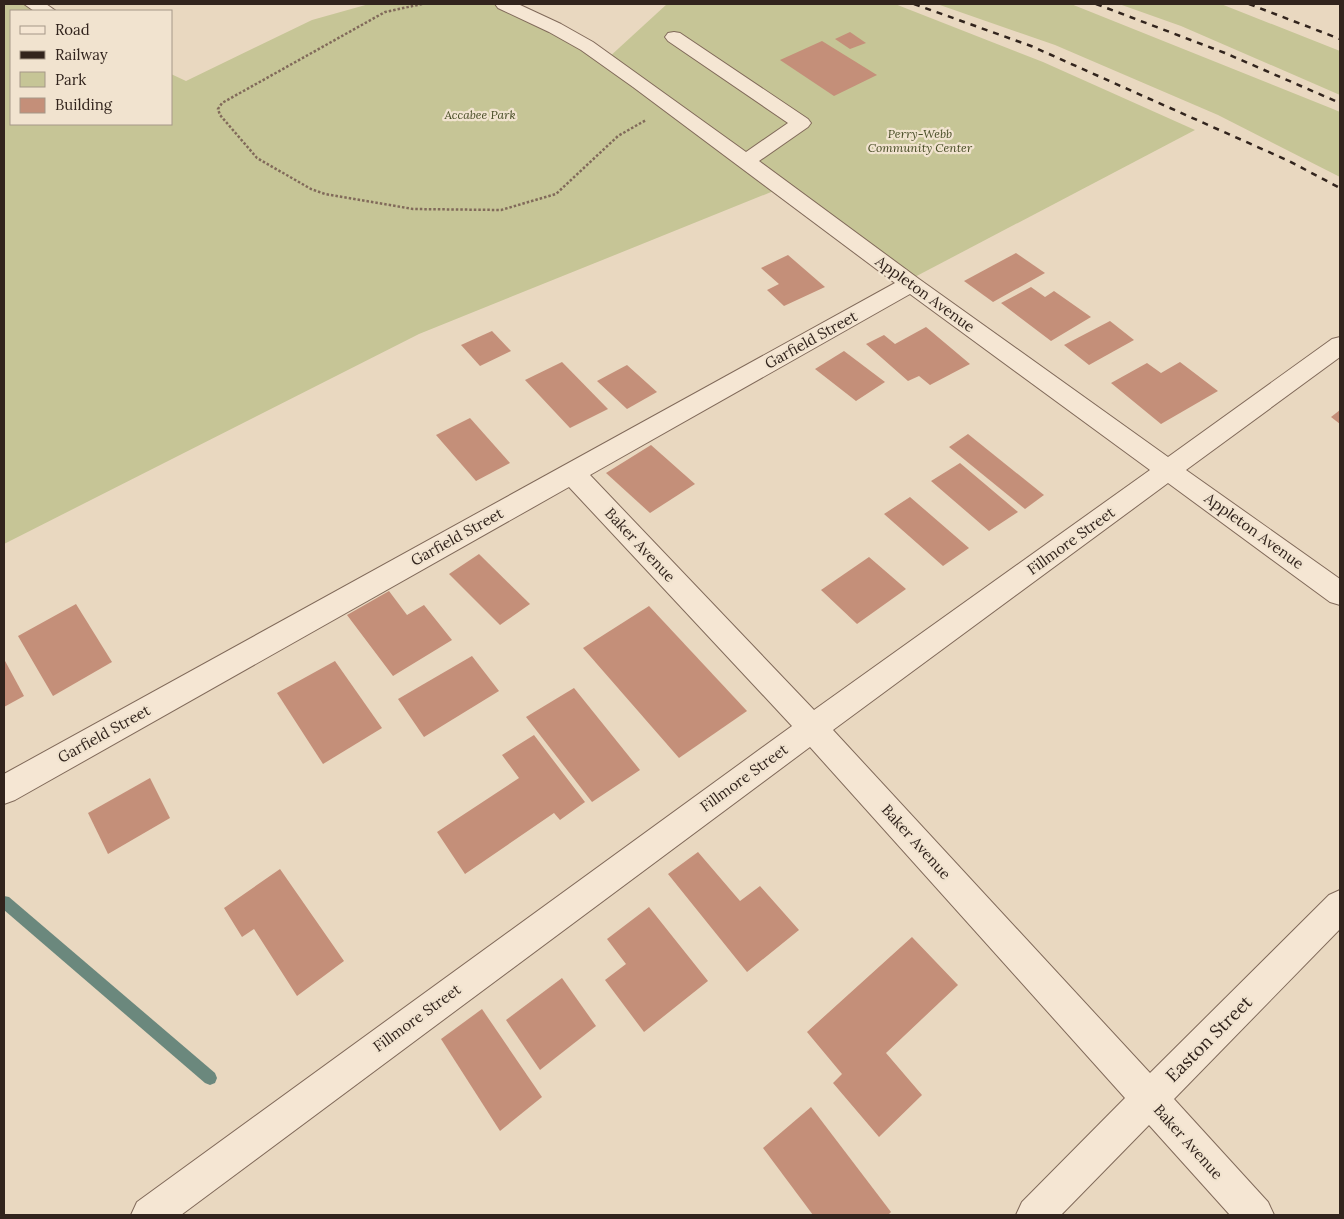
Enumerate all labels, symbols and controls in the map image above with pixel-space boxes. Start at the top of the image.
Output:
legend [10,10,172,125]
text: Road [55,20,90,39]
text: Railway [55,45,108,64]
text: Park [55,70,86,89]
text: Building [55,95,113,114]
park label: Accabee Park [443,107,516,122]
park label: Perry-Webb Community Center [868,126,973,155]
street label: Appleton Avenue [871,251,979,336]
street label: Garfield Street [761,306,860,373]
street label: Appleton Avenue [1200,488,1308,573]
street label: Fillmore Street [1023,502,1118,579]
street label: Garfield Street [407,503,506,570]
street label: Baker Avenue [601,504,680,586]
street label: Garfield Street [54,700,153,767]
street label: Fillmore Street [696,739,791,816]
street label: Baker Avenue [878,800,955,883]
street label: Fillmore Street [369,979,464,1056]
street label: Easton Street [1161,991,1257,1087]
street label: Baker Avenue [1150,1100,1227,1183]

